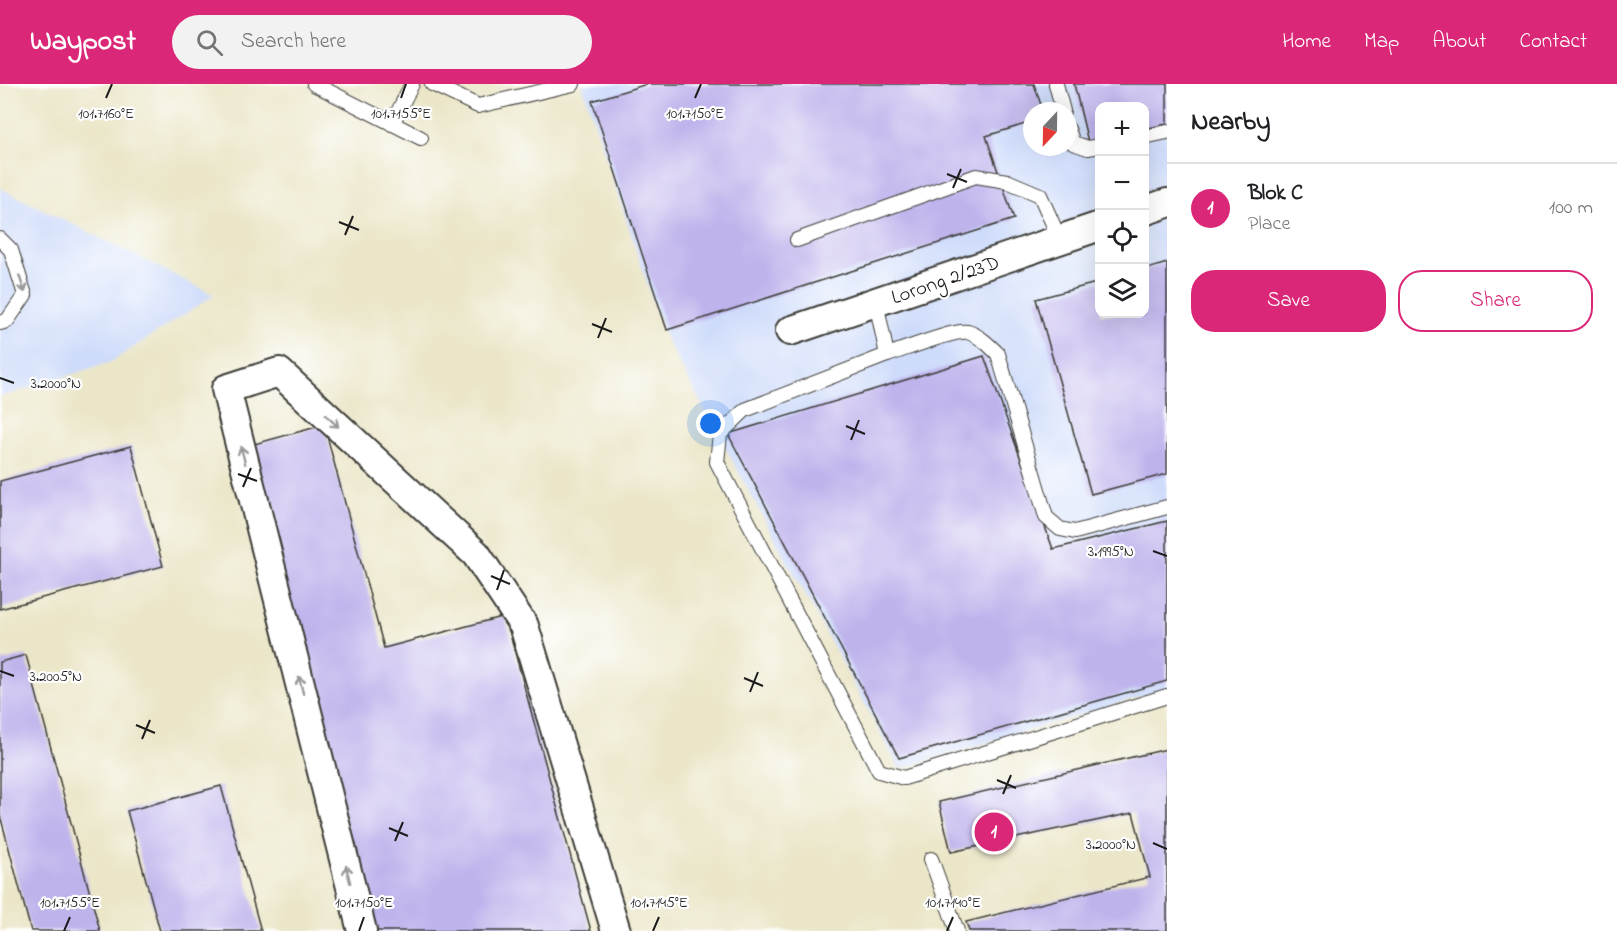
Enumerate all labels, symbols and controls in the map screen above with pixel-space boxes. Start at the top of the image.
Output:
search box [172,15,592,69]
text: Waypost [30,22,136,63]
icon: search [193,26,226,59]
text: Search here [241,26,346,58]
text: Home [1282,27,1331,57]
text: Map [1364,27,1399,57]
text: About [1432,27,1486,57]
text: Contact [1519,27,1587,57]
north arrow [1023,102,1077,156]
map controls [1095,102,1149,318]
button: + [1095,102,1149,156]
text: 101.7160°E [78,103,134,125]
text: 101.7155°E [371,103,431,125]
text: 101.7150°E [666,103,724,125]
text: Nearby [1191,104,1270,142]
button: − [1095,156,1149,210]
text: Blok C [1248,178,1303,210]
text: 1 [1207,194,1214,223]
text: 100 m [1549,194,1593,223]
button: locate [1095,210,1149,264]
text: Place [1248,210,1290,239]
street label: Lorong 2/23D [888,248,1004,315]
button: layers [1095,264,1149,318]
button: Save [1191,270,1386,332]
button: Share [1398,270,1593,332]
one-way arrow [17,274,28,293]
text: 3.2000°N [31,373,81,395]
your location [696,409,725,438]
one-way arrow [324,413,339,428]
one-way arrow [237,446,248,465]
text: 3.1995°N [1088,541,1134,563]
text: 3.2005°N [30,666,82,688]
one-way arrow [294,676,306,695]
pin: 1 [974,810,1014,855]
text: 3.2000°N [1086,834,1136,856]
one-way arrow [342,865,354,884]
text: 101.7155°E [40,892,100,914]
text: 101.7150°E [335,892,393,914]
text: 101.7145°E [630,892,688,914]
text: 101.7140°E [925,892,981,914]

